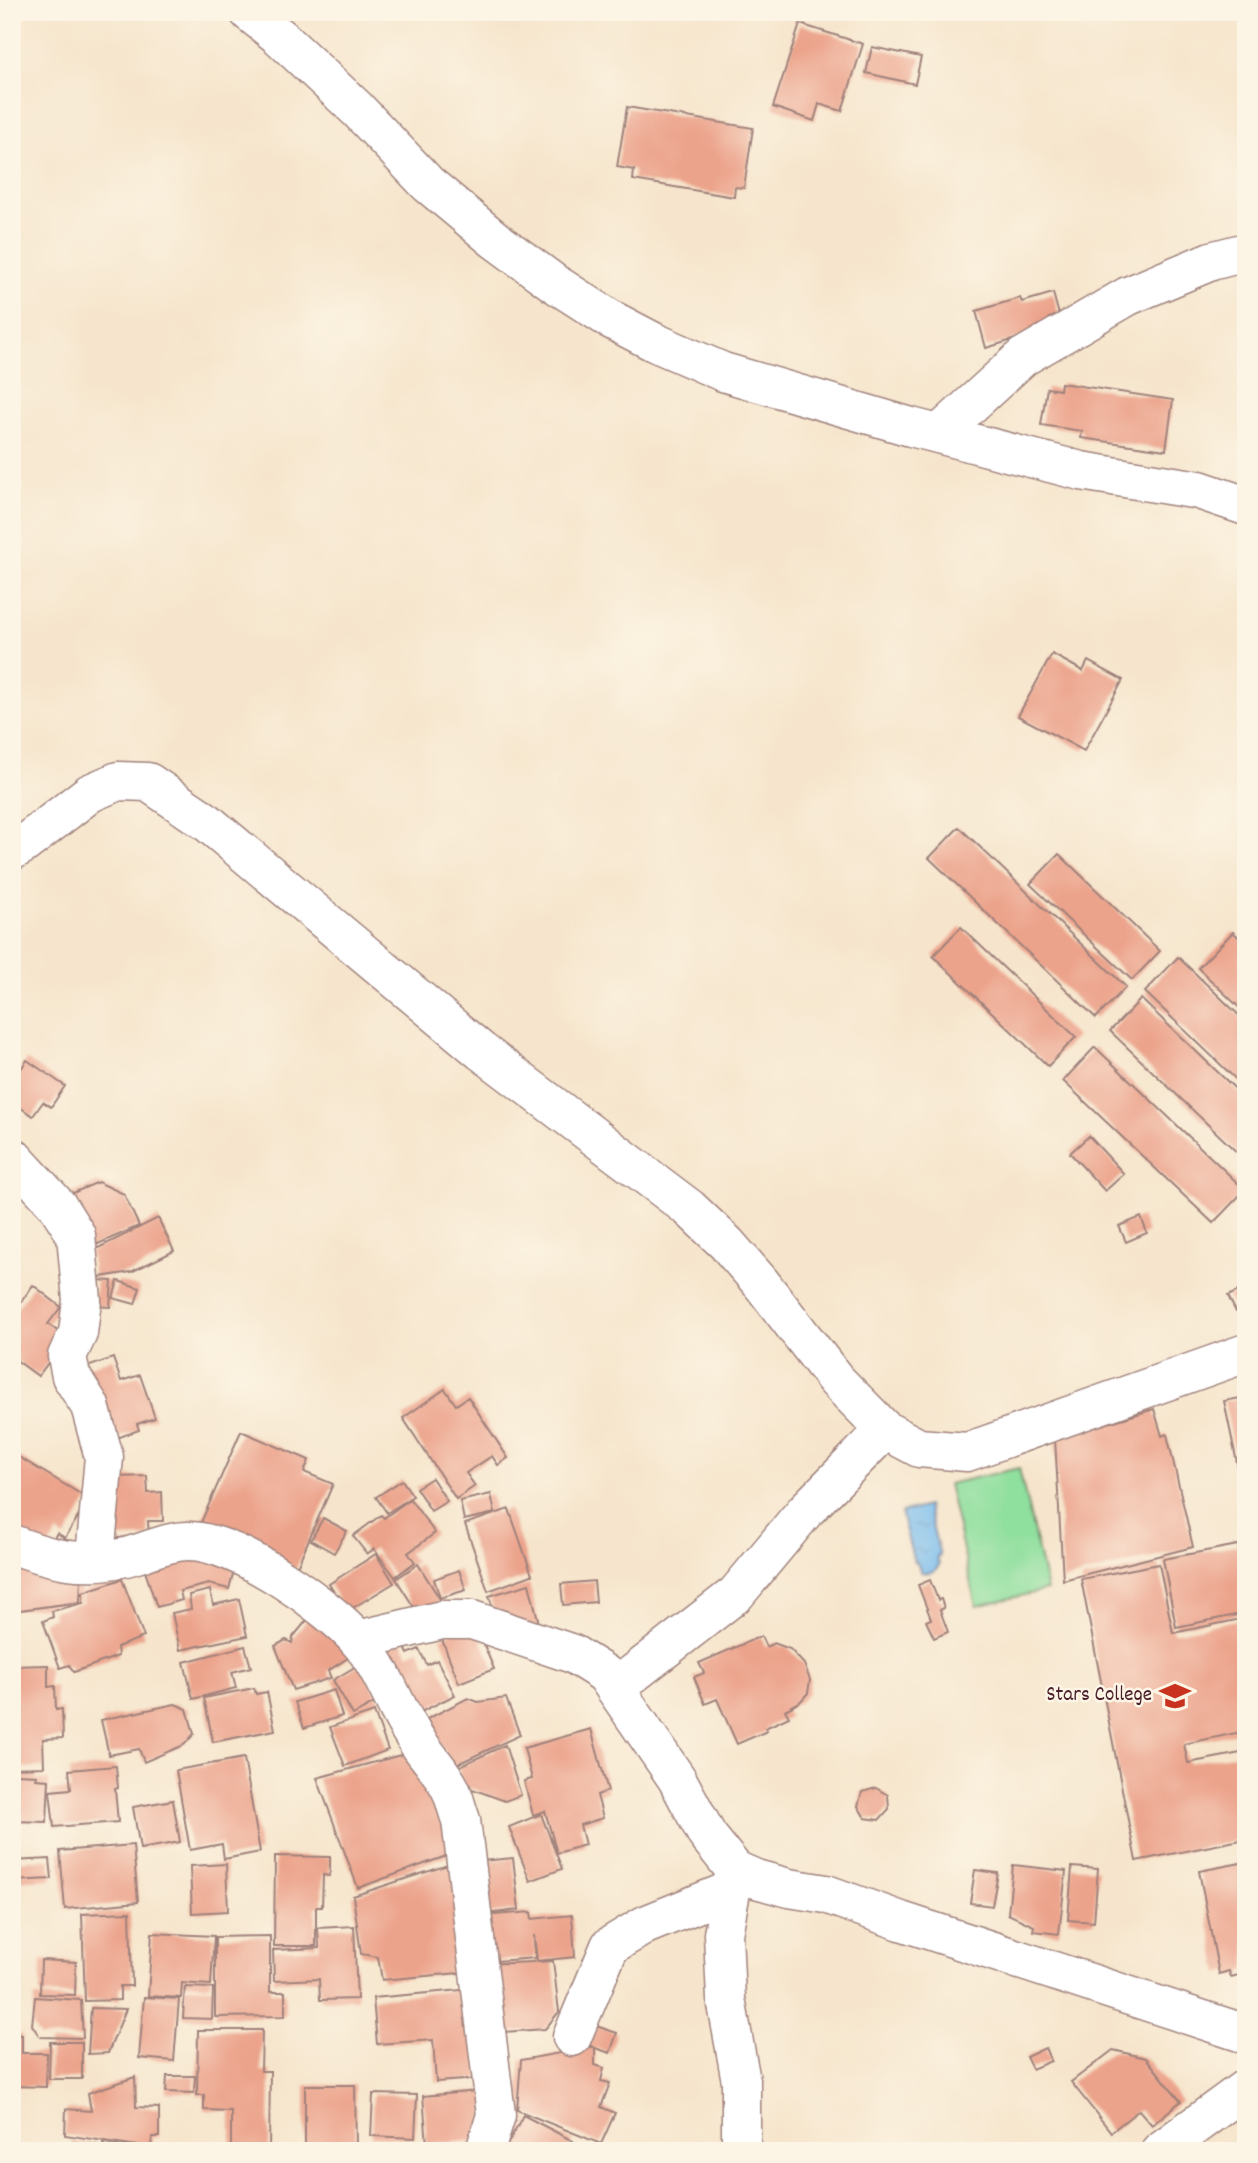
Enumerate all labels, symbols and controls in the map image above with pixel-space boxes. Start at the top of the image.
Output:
school or university icon: Stars College [1158,1679,1192,1713]
place label: Stars College [1046,1681,1152,1711]

